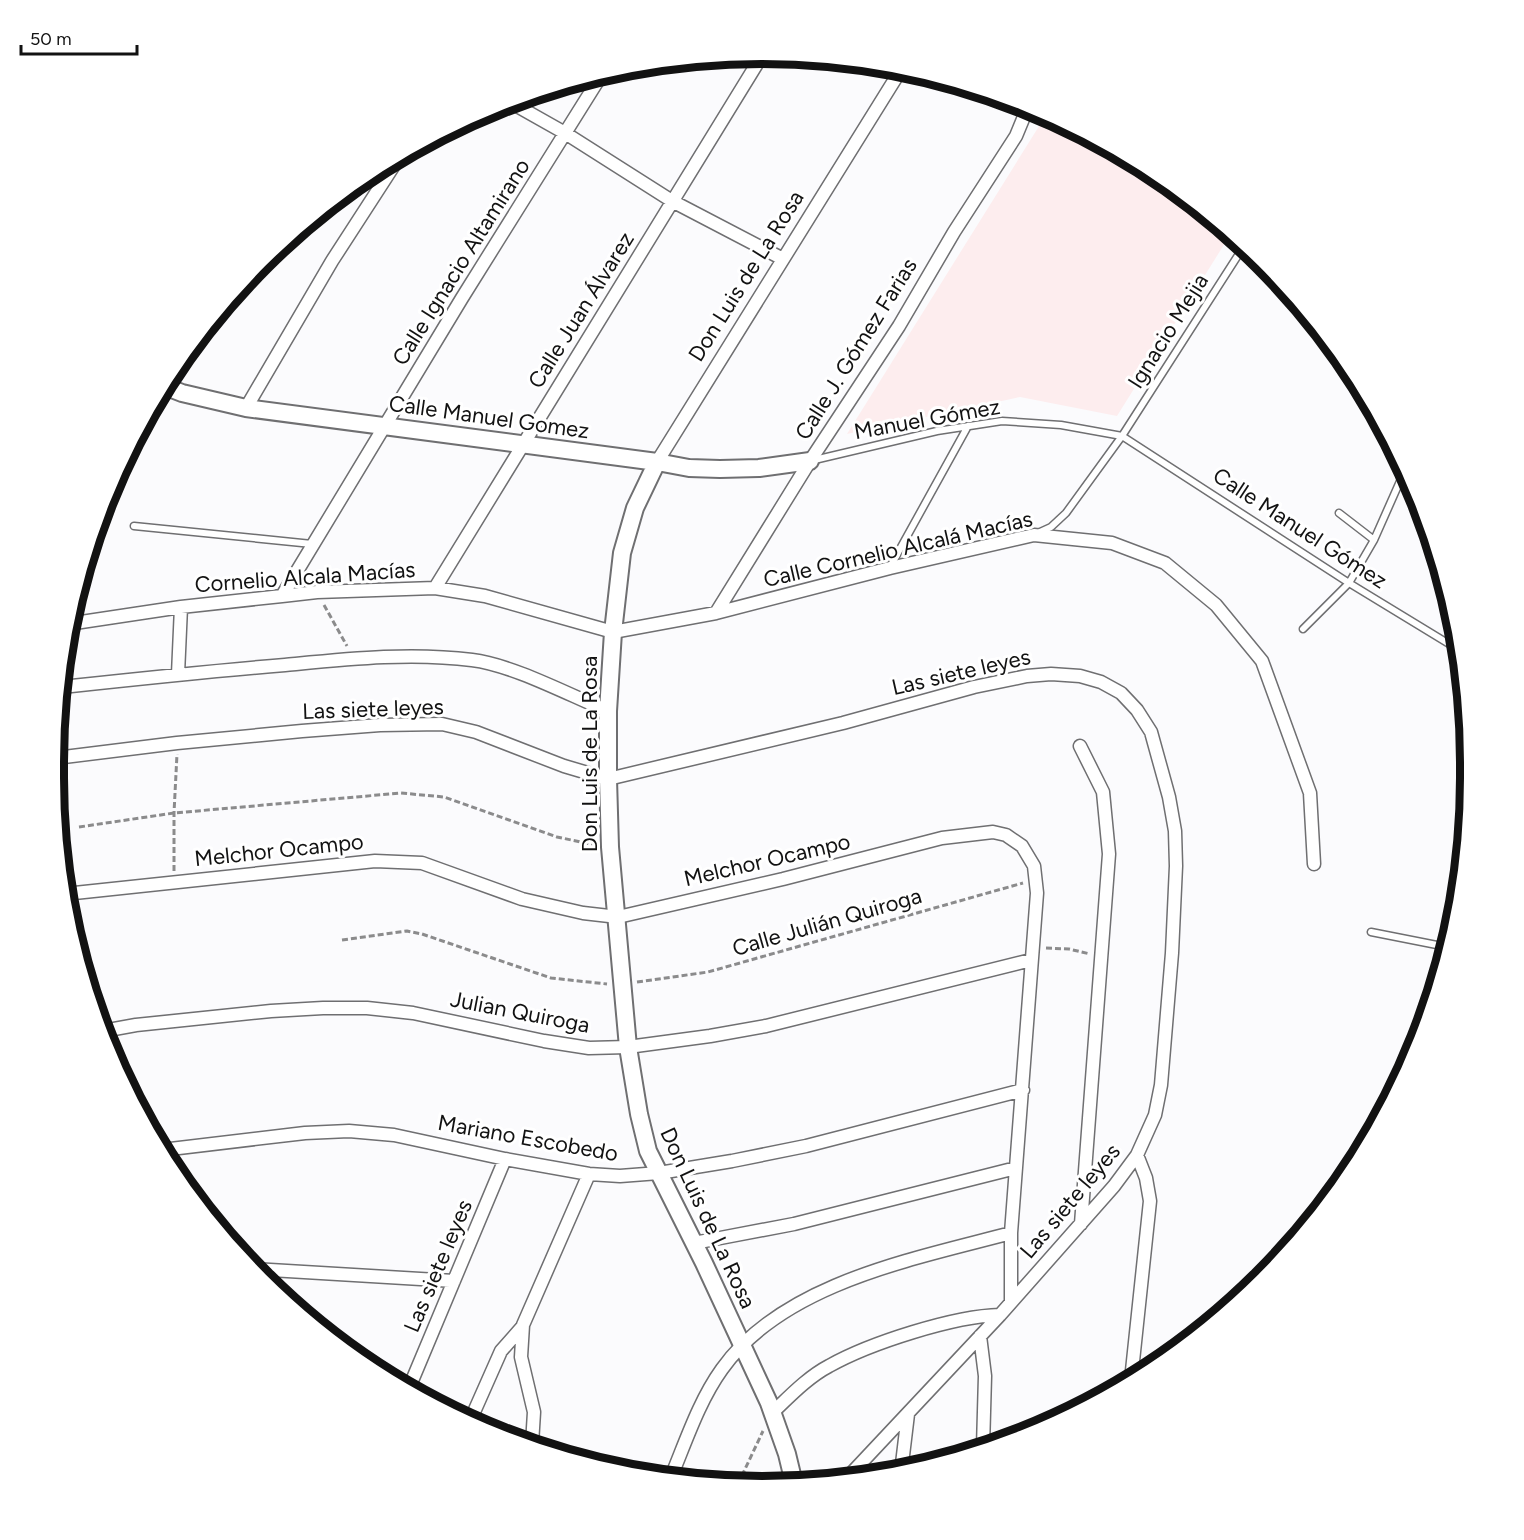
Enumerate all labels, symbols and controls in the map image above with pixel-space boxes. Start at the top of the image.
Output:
scale bar [21,18,136,56]
text: 50 m [30,28,72,50]
street label: Calle Ignacio Altamirano [386,154,536,370]
street label: Don Luis de La Rosa [682,185,810,367]
street label: Calle Juan Álvarez [522,227,640,393]
street label: Calle J. Gómez Farias [789,253,923,445]
street label: Ignacio Mejia [1122,269,1214,393]
street label: Calle Manuel Gomez [387,390,591,444]
street label: Manuel Gómez [852,393,1002,445]
street label: Calle Manuel Gómez [1208,462,1392,594]
street label: Calle Cornelio Alcalá Macías [761,505,1035,593]
street label: Cornelio Alcala Macías [194,556,416,598]
street label: Las siete leyes [889,643,1033,701]
street label: Don Luis de La Rosa [576,656,603,852]
street label: Las siete leyes [302,693,444,725]
street label: Melchor Ocampo [193,828,365,872]
street label: Melchor Ocampo [681,828,853,892]
street label: Calle Julián Quiroga [729,882,925,962]
street label: Julian Quiroga [448,985,592,1039]
street label: Mariano Escobedo [436,1109,620,1167]
street label: Don Luis de La Rosa [654,1123,762,1313]
street label: Las siete leyes [1014,1138,1126,1264]
street label: Las siete leyes [398,1196,478,1336]

